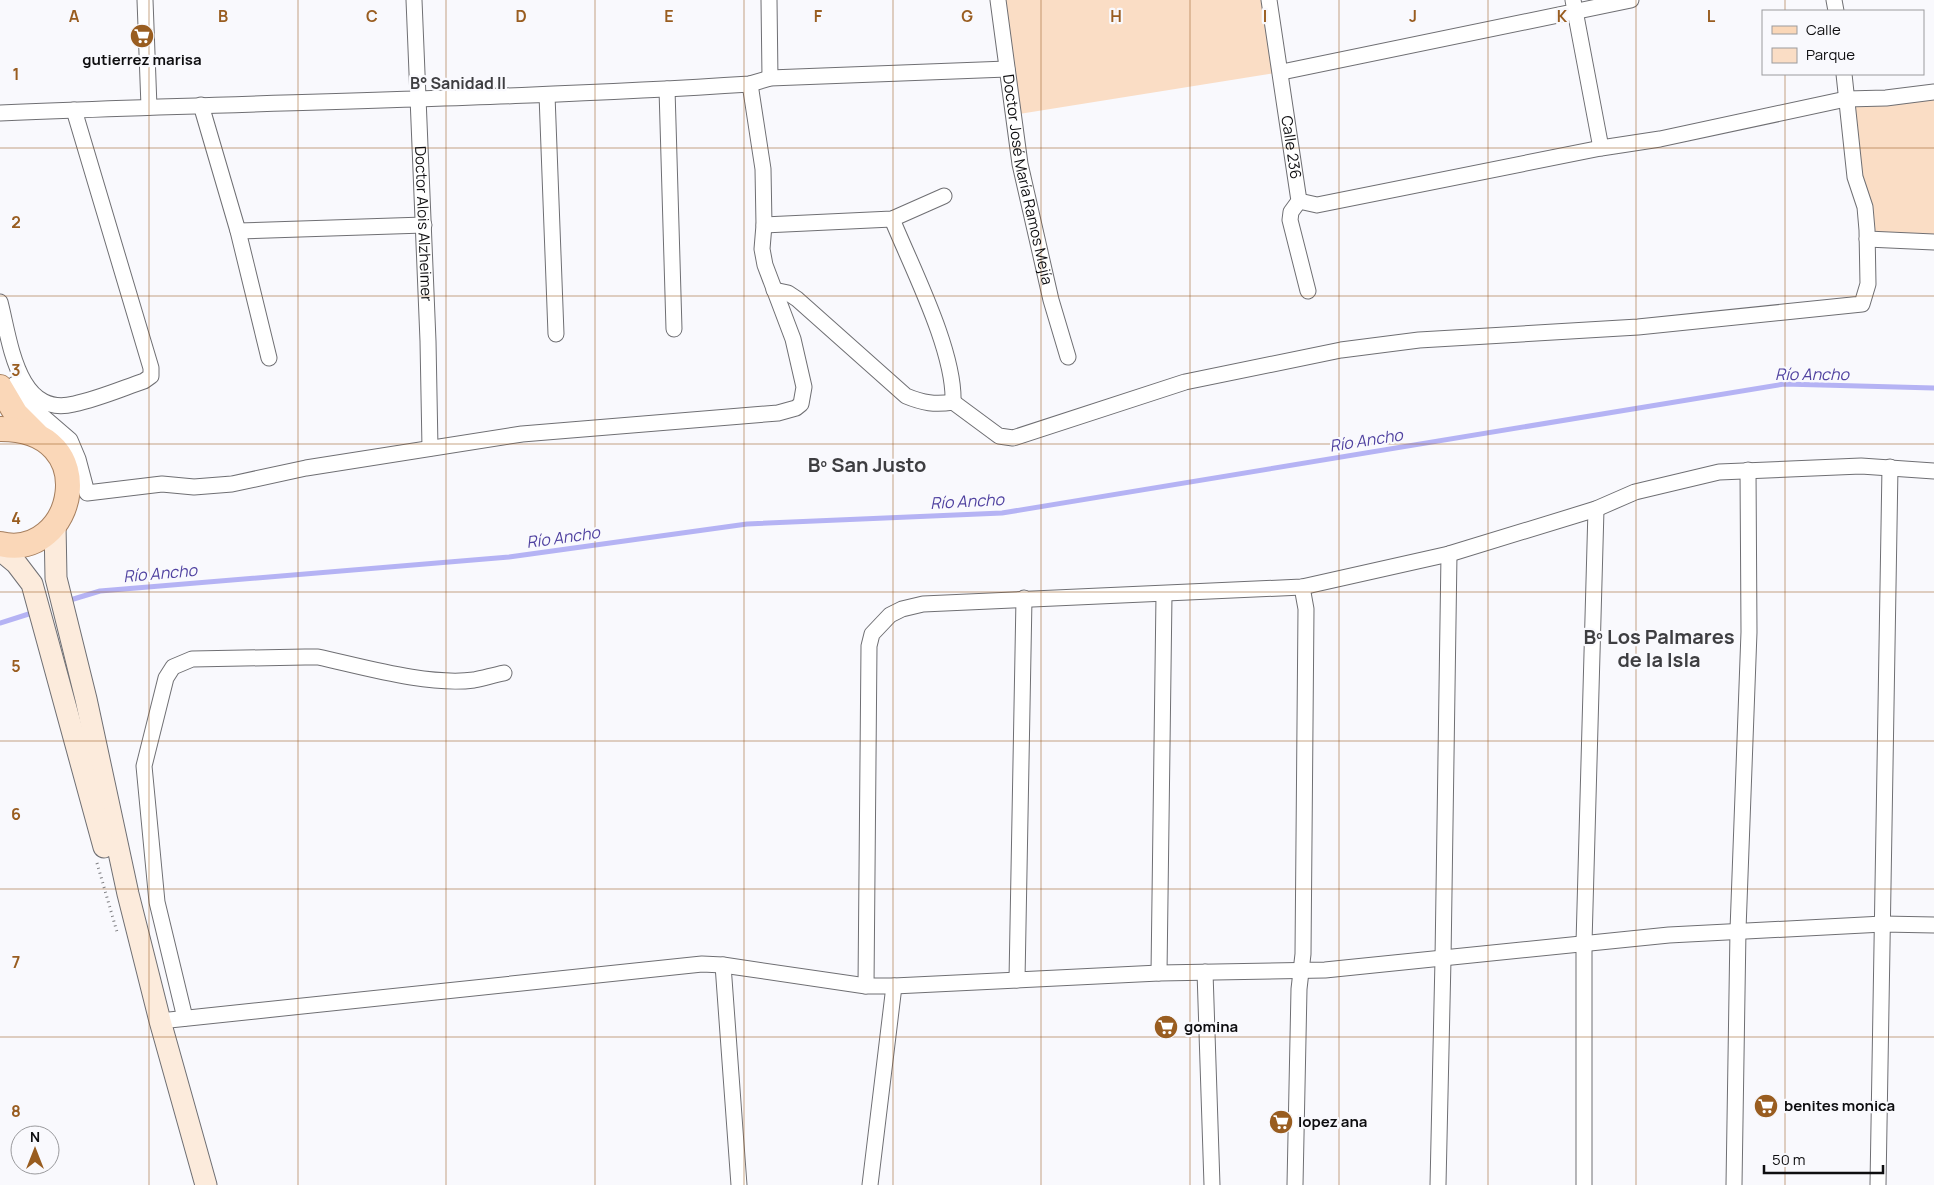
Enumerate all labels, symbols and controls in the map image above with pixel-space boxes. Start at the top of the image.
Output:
text: A [69,5,80,27]
text: B [218,5,228,27]
text: C [366,5,378,27]
text: D [515,5,527,27]
text: E [664,5,674,27]
text: F [814,5,823,27]
text: G [961,5,973,27]
text: H [1110,5,1122,27]
text: I [1263,5,1267,27]
text: J [1409,5,1417,27]
text: K [1557,5,1568,27]
text: L [1707,5,1716,27]
legend [1762,10,1924,75]
text: Calle [1806,19,1841,40]
supermarket icon: gutierrez marisa [129,23,155,49]
text: Parque [1806,44,1855,65]
place label: gutierrez marisa [82,49,202,70]
text: 1 [12,63,20,85]
district label: B° Sanidad II [410,72,506,94]
street label: Doctor José María Ramos Mejía [998,73,1058,287]
street label: Calle 236 [1276,114,1307,181]
street label: Doctor Alois Alzheimer [410,146,437,303]
text: 2 [11,211,21,233]
text: 3 [11,359,21,381]
water label: Río Ancho [1775,363,1850,385]
water label: Río Ancho [1328,423,1406,457]
district label: Bº San Justo [808,451,926,478]
water label: Río Ancho [930,488,1006,514]
text: 4 [11,507,21,529]
water label: Río Ancho [525,521,603,553]
water label: Río Ancho [122,559,199,587]
district label: Bº Los Palmares de la Isla [1583,623,1735,673]
text: 5 [11,655,21,677]
text: 6 [11,803,21,825]
text: 7 [12,951,20,973]
supermarket icon: gomina [1153,1014,1179,1040]
place label: gomina [1184,1016,1238,1037]
supermarket icon: benites monica [1753,1093,1779,1119]
place label: benites monica [1784,1095,1895,1116]
text: 8 [11,1100,21,1122]
supermarket icon: lopez ana [1268,1109,1294,1135]
place label: lopez ana [1298,1111,1367,1132]
north arrow [10,1125,60,1175]
text: N [30,1127,40,1146]
scale bar [1764,1142,1883,1174]
text: 50 m [1772,1149,1806,1170]

